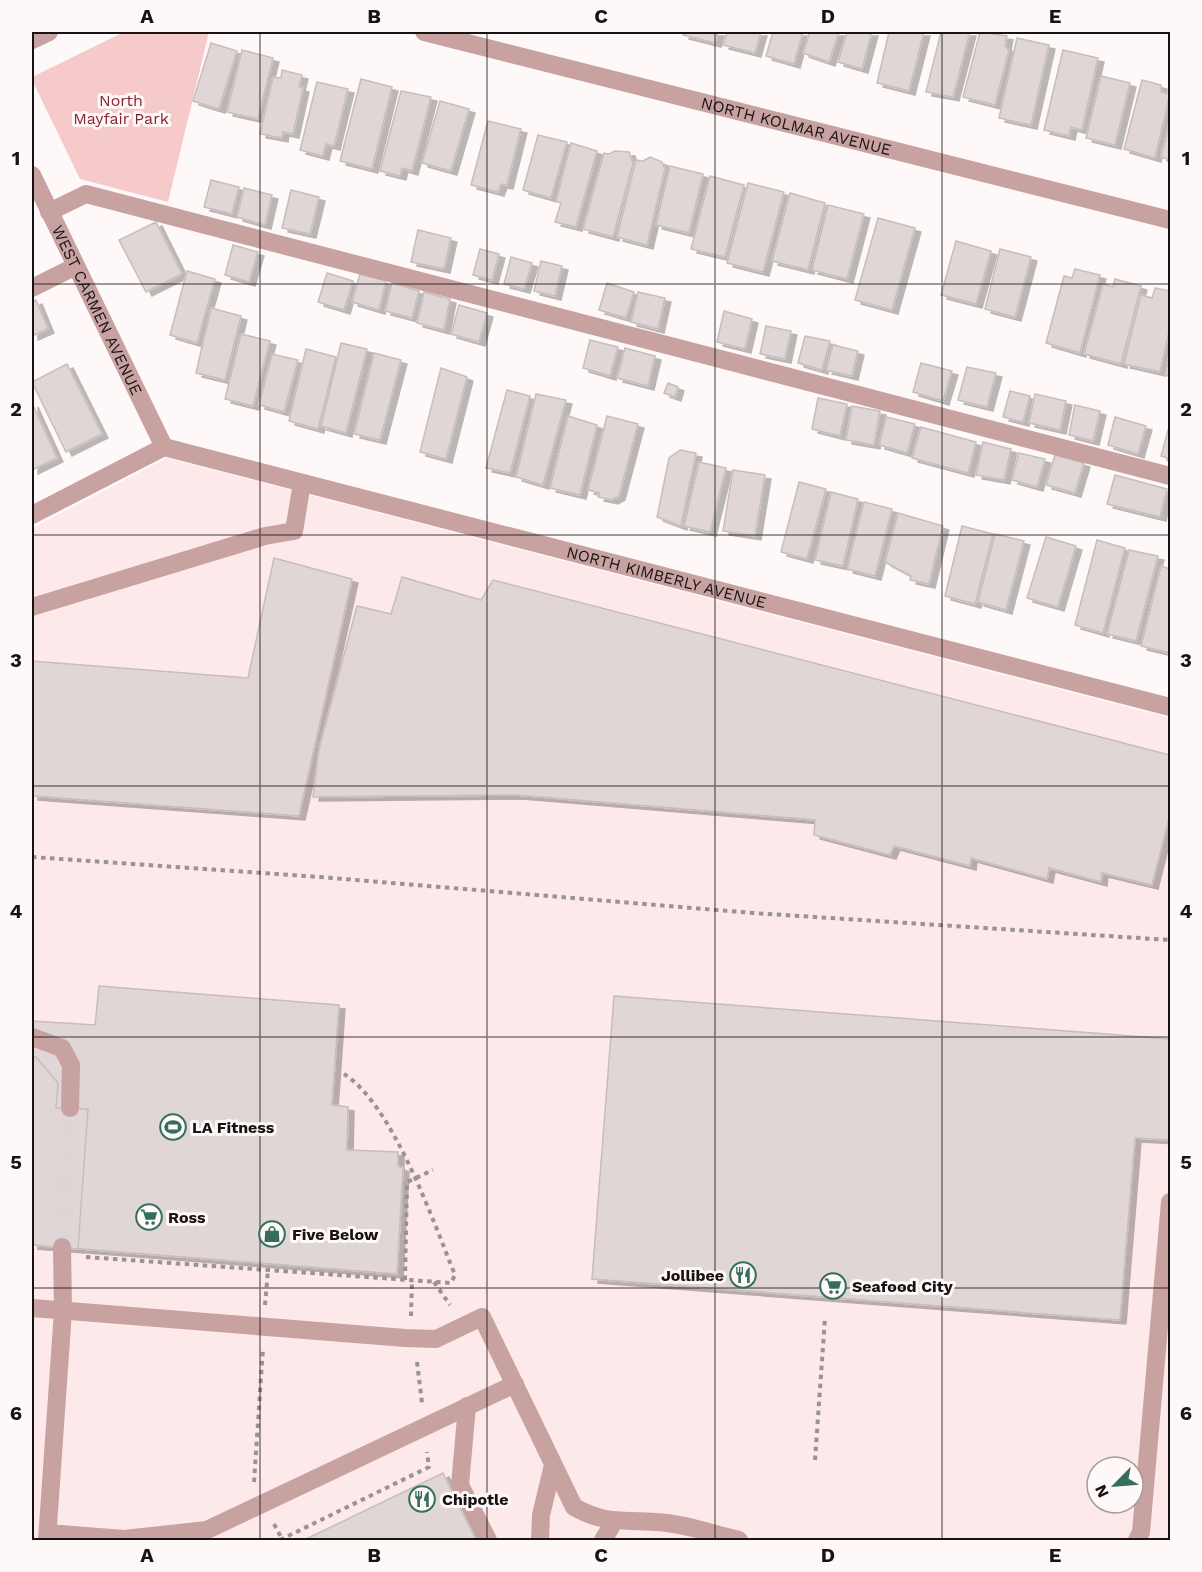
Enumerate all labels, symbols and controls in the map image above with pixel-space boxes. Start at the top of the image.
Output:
text: A [140,4,154,28]
text: B [367,4,381,28]
text: C [594,4,608,28]
text: D [821,4,835,28]
text: E [1049,4,1061,28]
park label: North Mayfair Park [73,91,169,128]
street label: NORTH KOLMAR AVENUE [699,93,894,159]
text: 1 [12,146,20,170]
text: 1 [1182,146,1190,170]
street label: WEST CARMEN AVENUE [48,222,147,398]
text: 2 [10,397,22,421]
text: 2 [1180,397,1192,421]
street label: NORTH KIMBERLY AVENUE [565,542,768,612]
text: 3 [10,648,22,672]
text: 3 [1180,648,1192,672]
text: 4 [10,899,23,923]
text: 4 [1180,899,1193,923]
sports icon: LA Fitness [158,1112,188,1142]
place label: LA Fitness [192,1118,275,1137]
text: 5 [10,1150,22,1174]
text: 5 [1180,1150,1192,1174]
supermarket icon: Ross [134,1202,164,1232]
place label: Ross [168,1208,206,1227]
shop icon: Five Below [257,1219,287,1249]
place label: Five Below [292,1225,379,1244]
restaurant icon: Jollibee [728,1260,758,1290]
place label: Jollibee [661,1266,724,1285]
supermarket icon: Seafood City [818,1271,848,1301]
place label: Seafood City [852,1277,954,1296]
text: 6 [10,1401,22,1425]
text: 6 [1180,1401,1192,1425]
north arrow [1085,1455,1145,1515]
text: N [1091,1482,1113,1501]
restaurant icon: Chipotle [407,1484,437,1514]
place label: Chipotle [442,1490,509,1509]
text: A [140,1543,154,1567]
text: B [367,1543,381,1567]
text: C [594,1543,608,1567]
text: D [821,1543,835,1567]
text: E [1049,1543,1061,1567]

